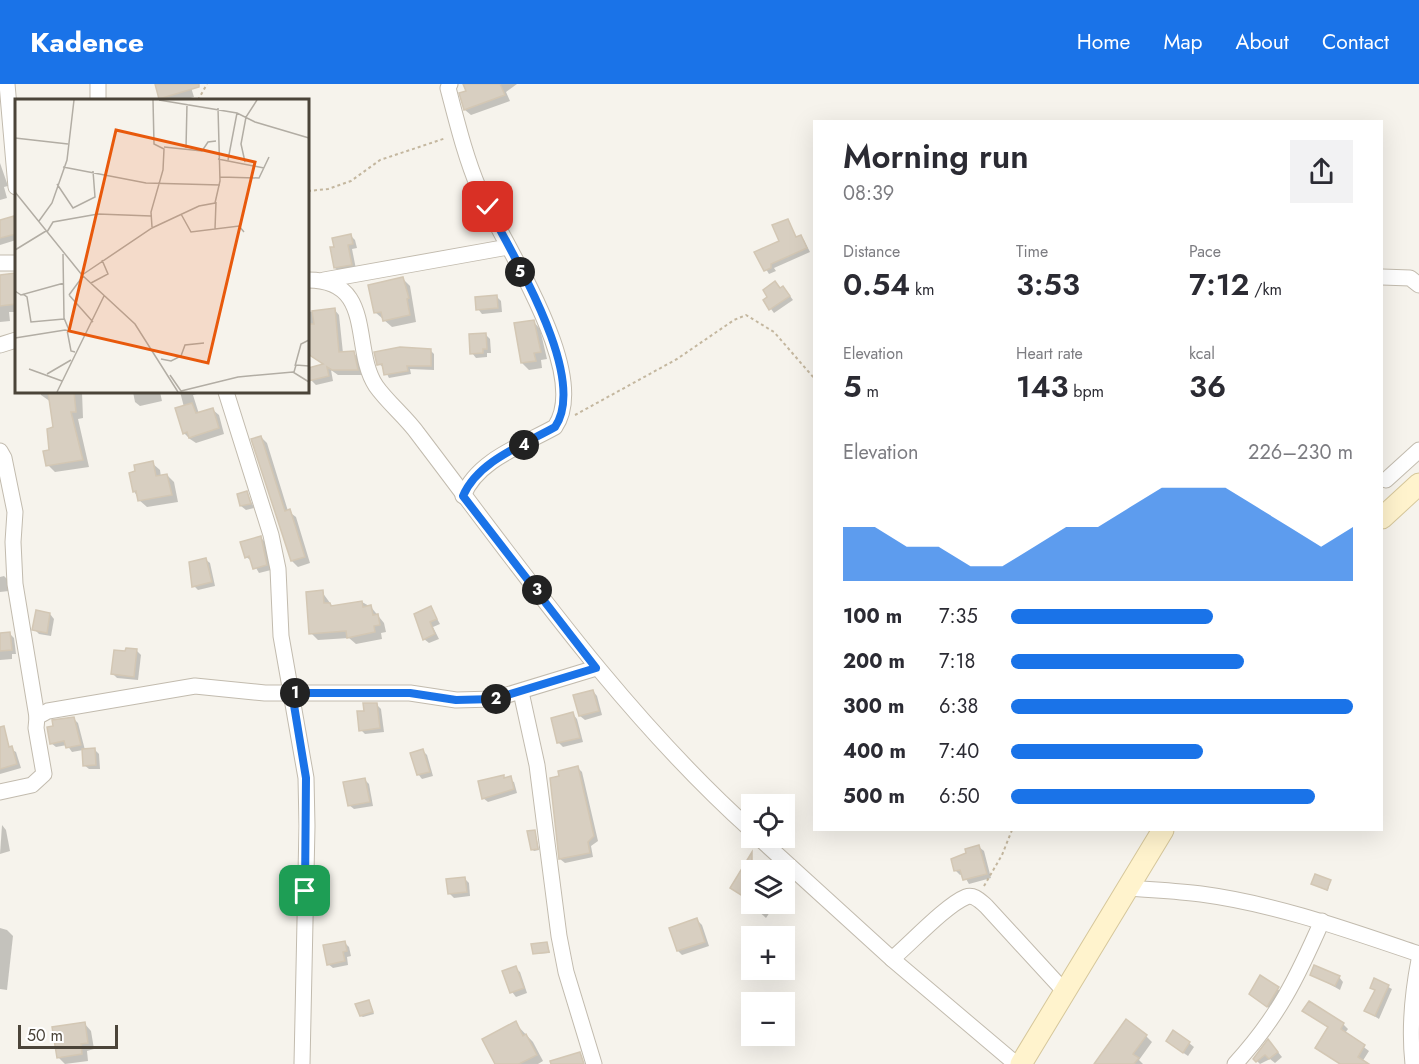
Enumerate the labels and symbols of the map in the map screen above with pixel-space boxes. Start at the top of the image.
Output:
inset map [15,99,309,393]
pin [462,181,513,232]
pin: 5 [505,257,535,287]
pin: 4 [509,430,539,460]
pin: 3 [522,575,552,605]
pin: 1 [280,678,310,708]
pin: 2 [481,684,511,714]
pin [279,865,330,916]
scale bar [18,1022,118,1050]

